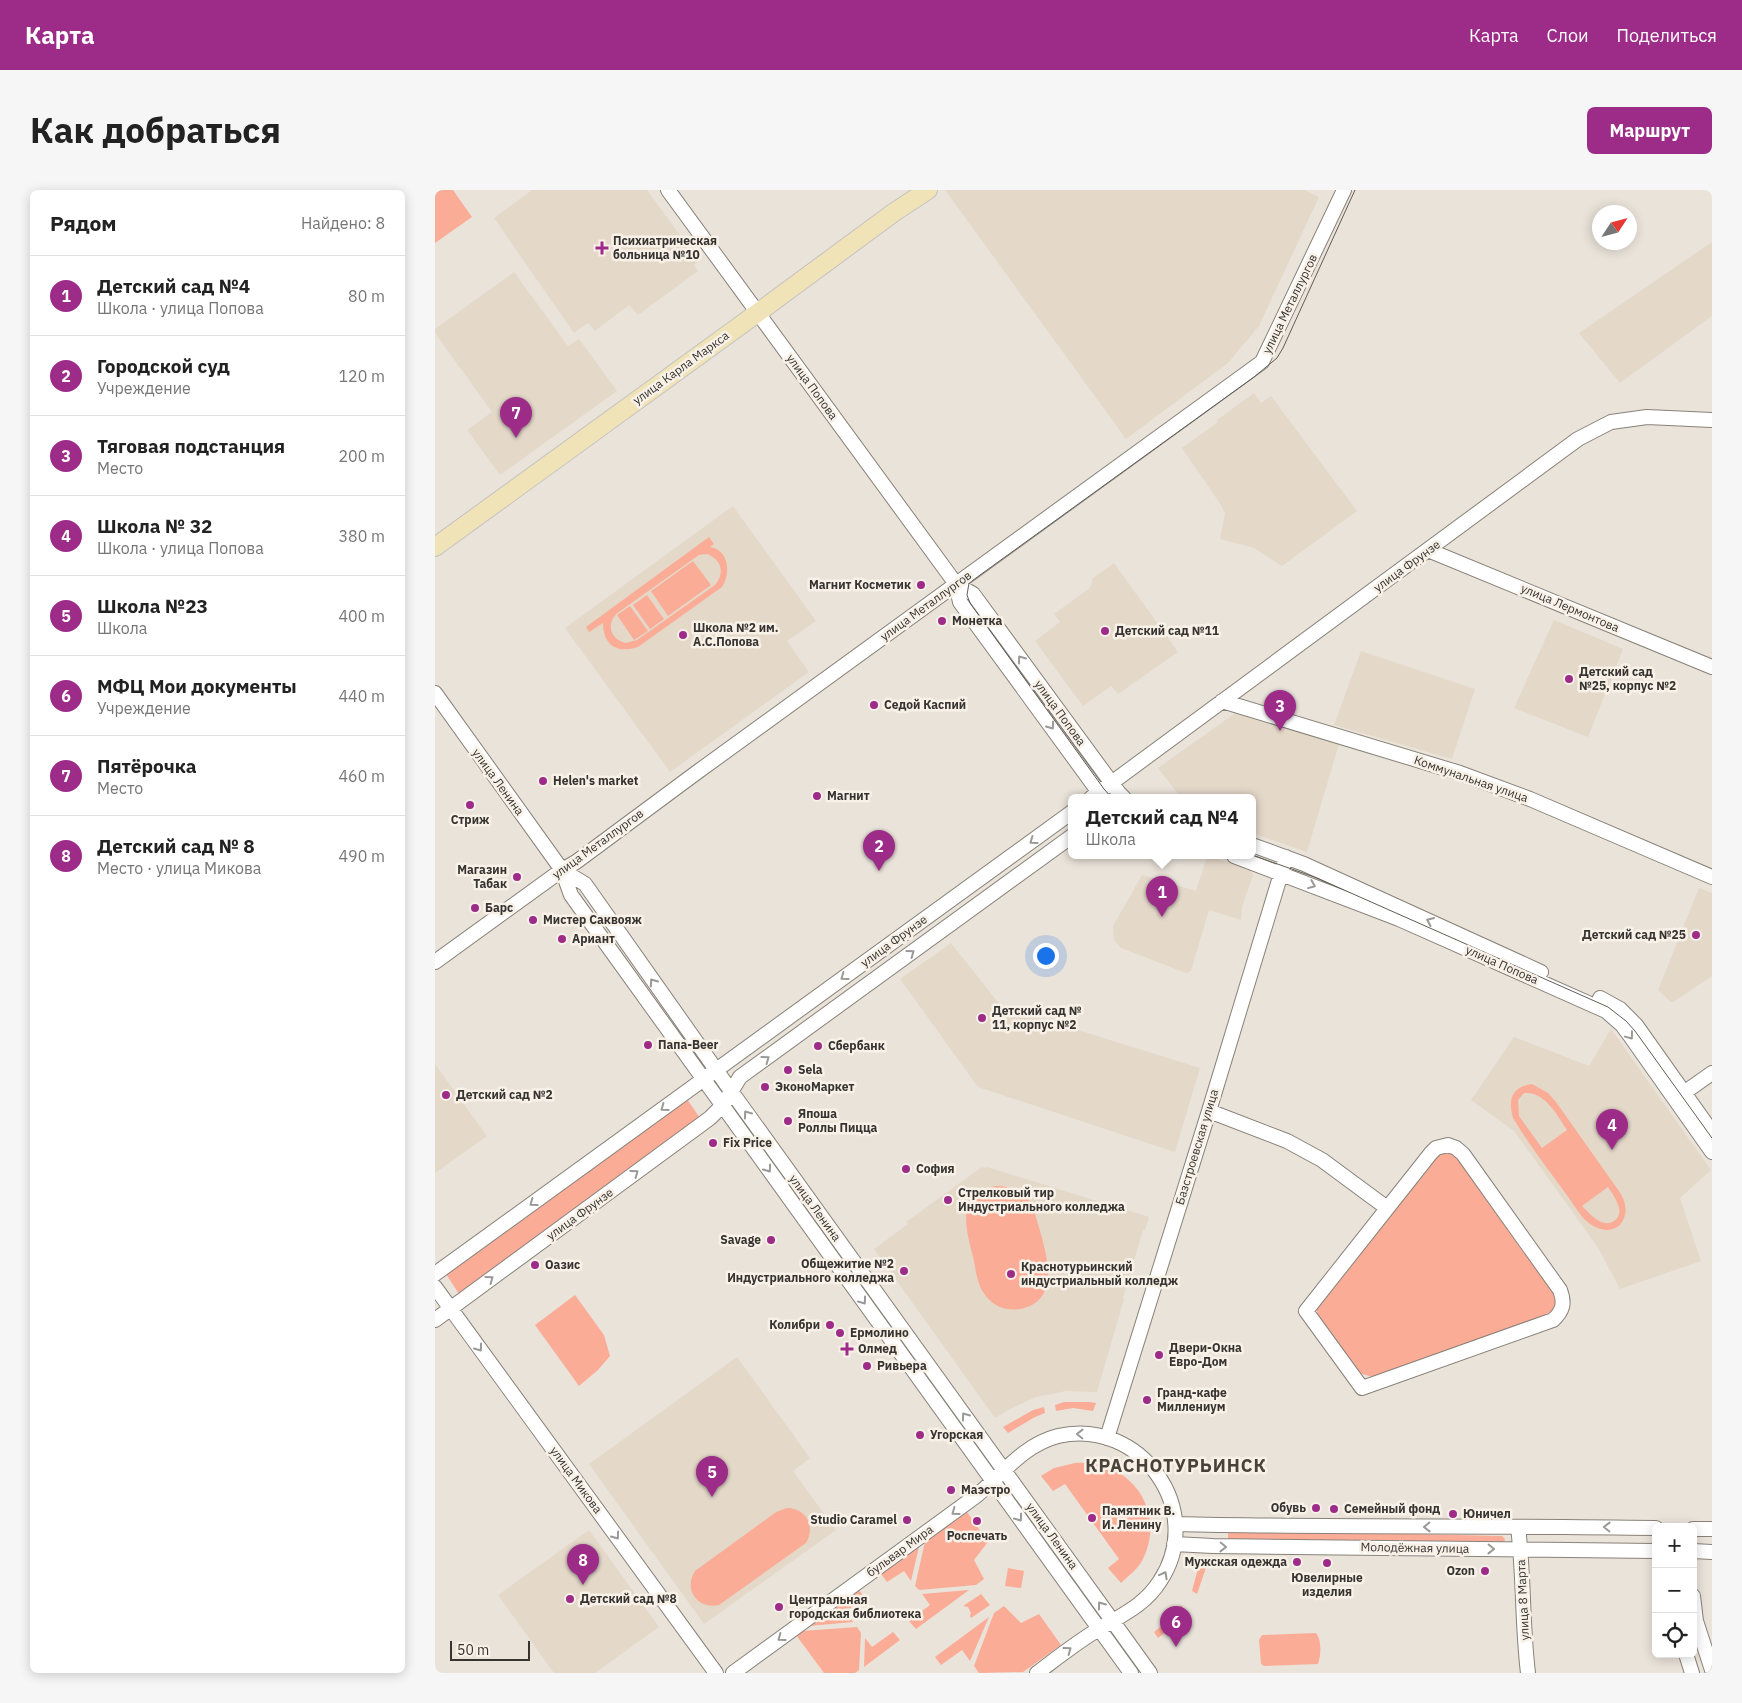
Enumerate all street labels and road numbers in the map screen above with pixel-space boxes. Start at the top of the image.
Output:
street label: улица Металлургов [1259,251,1320,356]
street label: улица Карла Маркса [630,327,732,408]
street label: улица Попова [783,351,842,423]
street label: улица Фрунзе [1370,536,1443,595]
street label: улица Металлургов [877,567,974,644]
street label: улица Лермонтова [1519,580,1622,635]
street label: улица Попова [1031,677,1090,749]
street label: улица Ленина [469,746,528,818]
street label: Коммунальная улица [1412,752,1531,805]
street label: улица Металлургов [549,805,646,882]
street label: улица Фрунзе [857,911,930,970]
street label: улица Попова [1464,942,1541,987]
street label: Базстроевская улица [1172,1087,1221,1207]
street label: улица Ленина [786,1172,845,1244]
street label: улица Фрунзе [543,1184,616,1243]
street label: улица Микова [547,1443,606,1517]
street label: улица Ленина [1023,1500,1082,1572]
street label: бульвар Мира [864,1521,936,1580]
street label: Молодёжная улица [1361,1539,1470,1556]
street label: улица 8 Марта [1513,1559,1532,1641]

